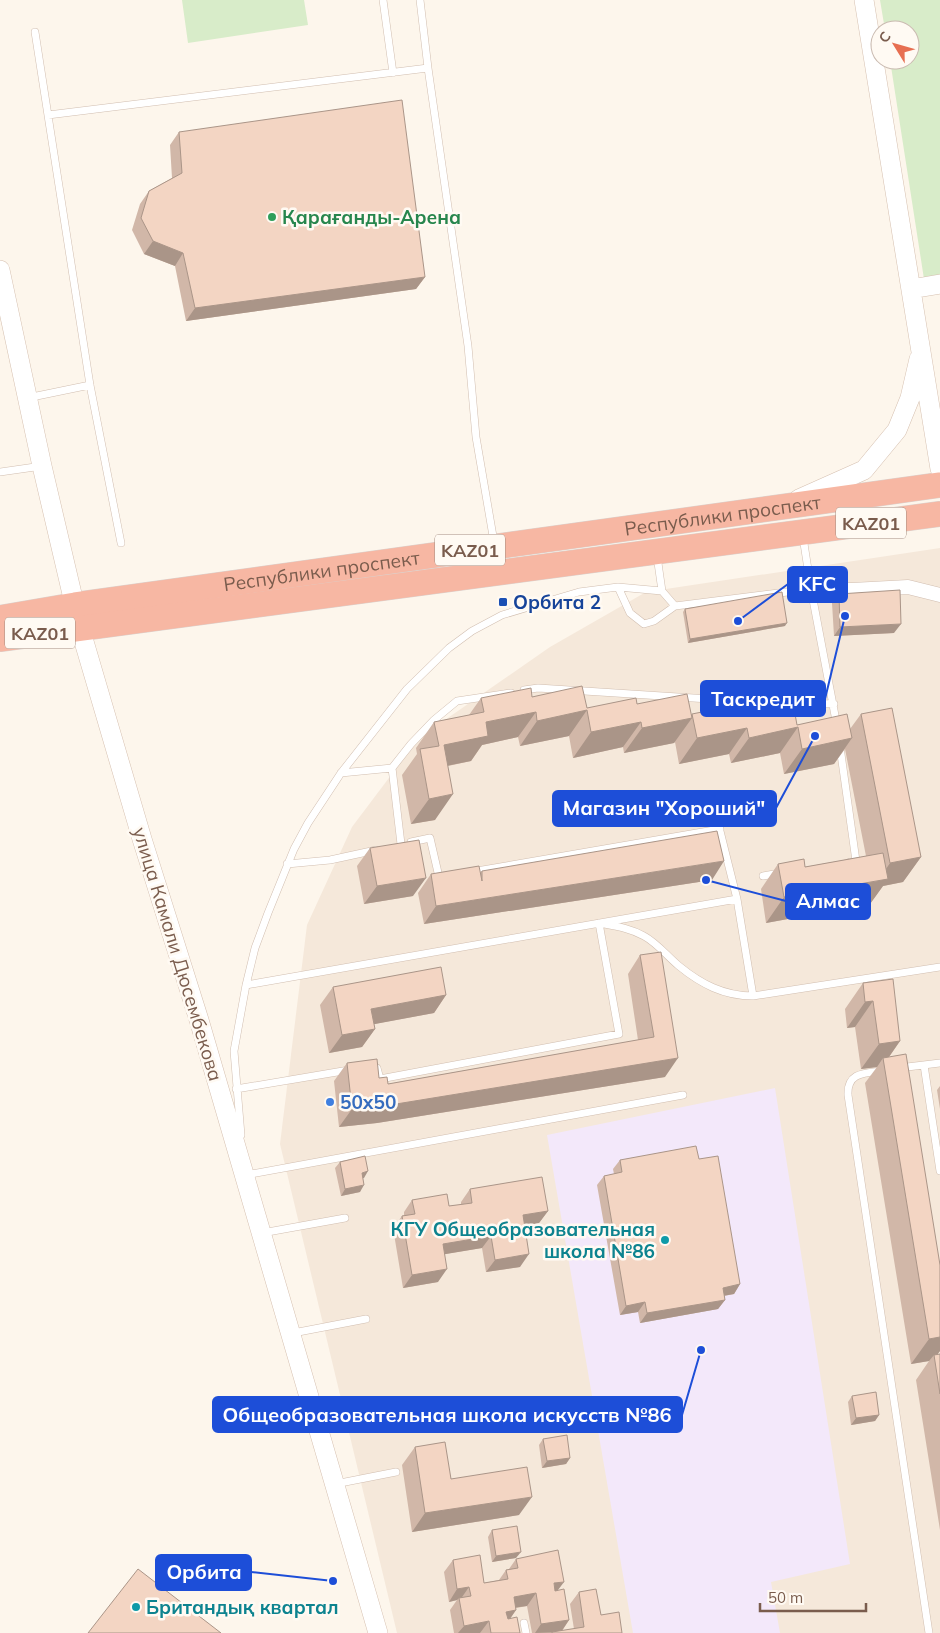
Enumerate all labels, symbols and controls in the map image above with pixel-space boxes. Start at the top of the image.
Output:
north arrow [870,20,920,70]
text: С [875,28,895,46]
place label: Қарағанды-Арена [282,205,461,229]
marker: Қарағанды-Арена [266,211,278,223]
street label: Республики проспект [623,490,823,541]
road number: KАZ01 [836,508,906,538]
road number: KАZ01 [435,534,505,566]
street label: Республики проспект [222,545,422,596]
callout: KFC [788,567,847,602]
text: KFC [798,571,836,596]
place label: Орбита 2 [513,590,601,614]
marker: Орбита 2 [497,596,509,608]
road number: KАZ01 [5,618,75,648]
callout: Таскредит [701,681,825,716]
text: Таскредит [711,686,815,711]
callout: Магазин "Хороший" [553,791,776,826]
text: Магазин "Хороший" [563,795,765,820]
street label: улица Камали Дюсембекова [128,824,228,1084]
callout: Алмас [786,884,870,919]
text: Алмас [796,888,860,913]
place label: 50х50 [340,1090,396,1114]
marker: 50х50 [324,1096,336,1108]
place label: КГУ Общеобразовательная школа №86 [391,1217,655,1263]
marker: КГУ Общеобразовательная школа №86 [659,1234,671,1246]
callout: Общеобразовательная школа искусств №86 [213,1397,682,1432]
text: Общеобразовательная школа искусств №86 [223,1402,671,1427]
callout: Орбита [156,1555,251,1590]
text: Орбита [166,1559,242,1584]
scale bar [760,1580,866,1612]
text: 50 m [768,1588,803,1607]
place label: Британдық квартал [146,1595,339,1619]
marker: Британдық квартал [130,1601,142,1613]

